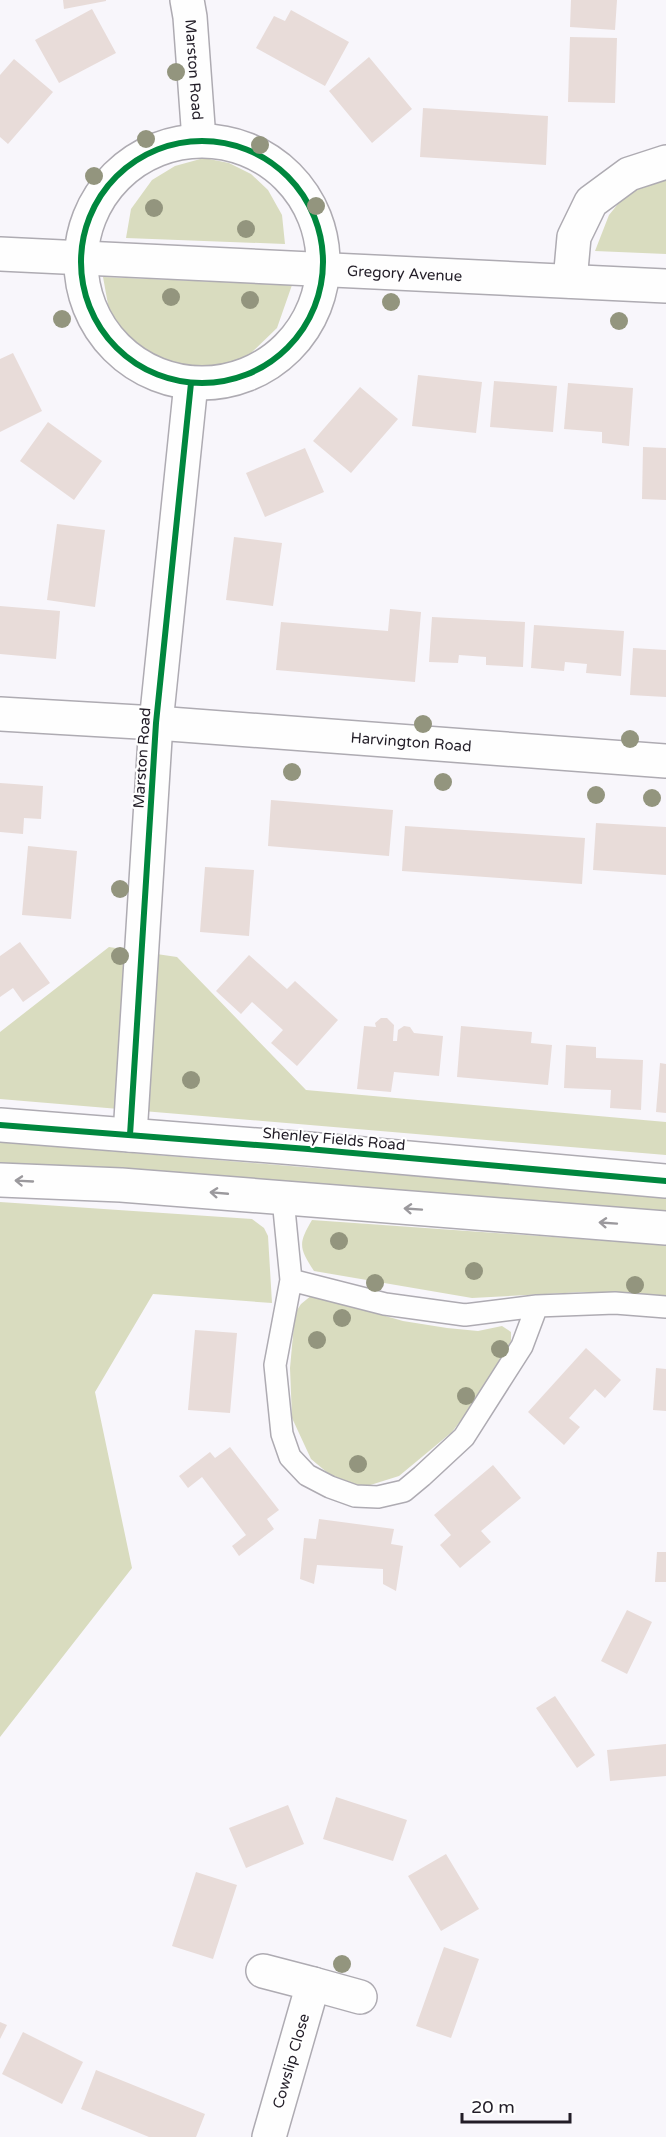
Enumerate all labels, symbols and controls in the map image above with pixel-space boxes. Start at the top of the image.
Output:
street label: Marston Road [181,18,207,121]
street label: Gregory Avenue [346,262,463,285]
street label: Marston Road [129,707,155,809]
street label: Harvington Road [350,729,472,755]
street label: Shenley Fields Road [262,1124,406,1154]
one-way arrow [15,1175,35,1186]
one-way arrow [209,1188,229,1199]
one-way arrow [404,1203,424,1214]
one-way arrow [598,1218,618,1229]
street label: Cowslip Close [269,2011,313,2111]
scale bar [462,2086,570,2124]
text: 20 m [471,2096,515,2118]

